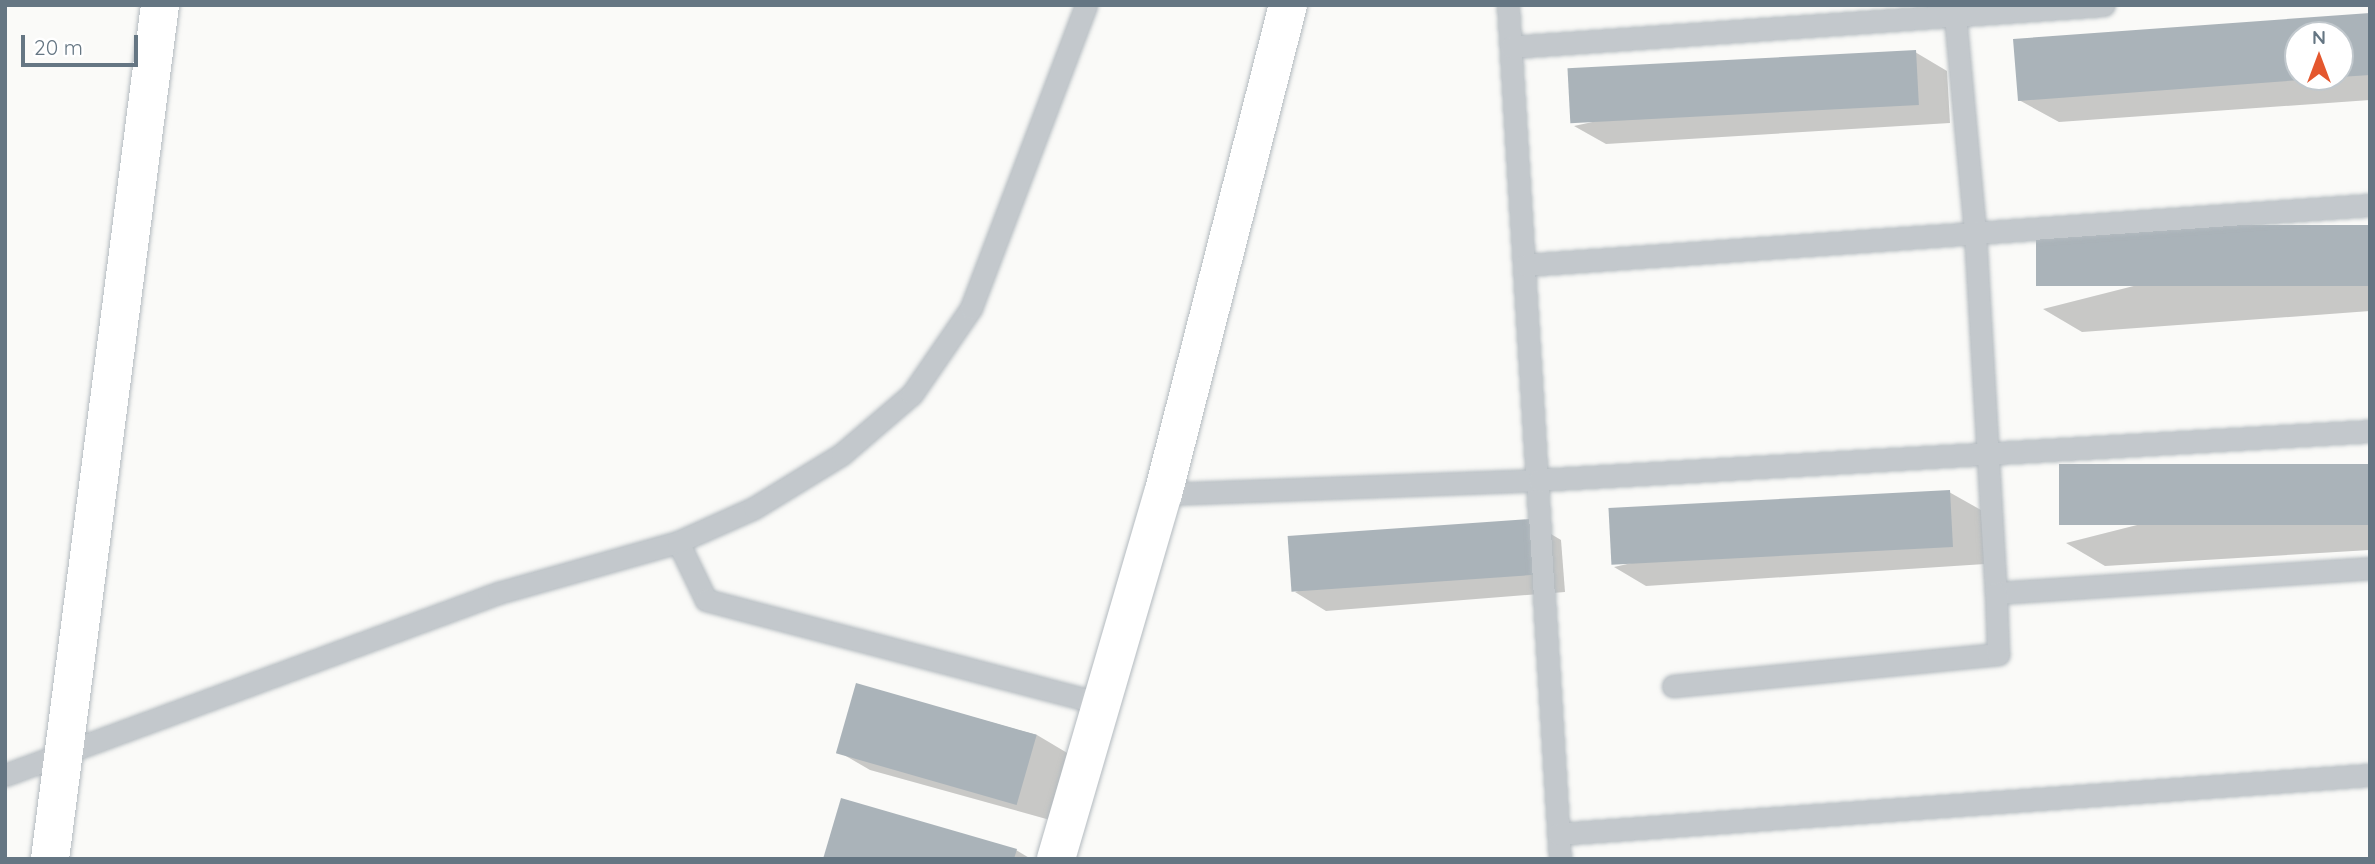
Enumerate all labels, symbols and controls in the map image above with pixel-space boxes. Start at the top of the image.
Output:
scale bar [24,21,142,65]
north arrow [2284,21,2354,91]
text: N [2312,25,2326,49]
text: 20 m [34,34,83,60]

